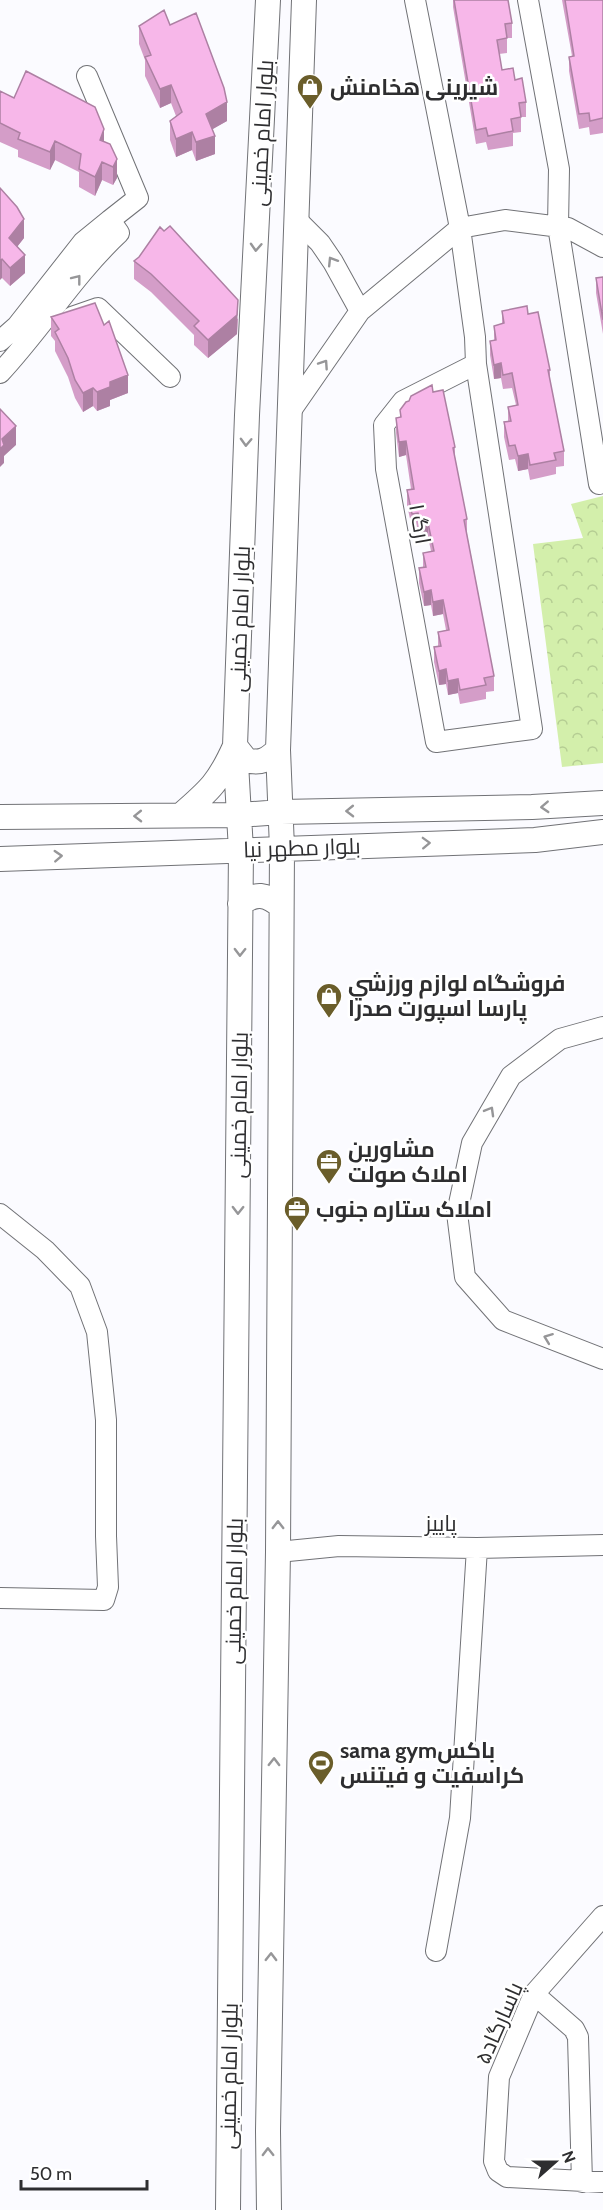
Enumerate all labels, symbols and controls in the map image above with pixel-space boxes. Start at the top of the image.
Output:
street label: بلوار امام خمینی [245,59,281,207]
shop icon: شیرینی هخامنش [295,72,325,110]
place label: شیرینی هخامنش [330,74,498,101]
one-way arrow [249,243,262,252]
one-way arrow [327,257,339,267]
one-way arrow [69,274,80,285]
one-way arrow [316,360,328,370]
one-way arrow [240,437,253,446]
street label: ارگ ۱ [403,502,437,546]
street label: بلوار امام خمینی [224,545,258,693]
one-way arrow [540,800,549,813]
one-way arrow [345,804,354,817]
one-way arrow [134,810,143,822]
street label: بلوار مطهر نیا [243,832,361,864]
one-way arrow [421,837,430,850]
one-way arrow [54,850,63,863]
one-way arrow [234,947,246,956]
place label: فروشگاه لوازم ورزشي پارسا اسپورت صدرا [348,970,565,1024]
shop icon: فروشگاه لوازم ورزشي پارسا اسپورت صدرا [314,981,344,1019]
street label: بلوار امام خمینی [224,1031,256,1179]
one-way arrow [483,1107,495,1117]
place label: مشاورین املاک صولت [348,1136,468,1188]
office icon: مشاورین املاک صولت [314,1147,344,1185]
office icon: املاک ستاره جنوب [282,1194,312,1232]
place label: املاک ستاره جنوب [316,1196,492,1223]
one-way arrow [232,1205,244,1214]
one-way arrow [544,1332,554,1345]
street label: پاییز [423,1510,457,1538]
street label: بلوار امام خمینی [219,1517,251,1665]
one-way arrow [272,1520,284,1529]
place label: sama gymباکس کراسفیت و فیتنس [340,1737,524,1789]
sports icon: sama gymباکس کراسفیت و فیتنس [306,1748,336,1786]
one-way arrow [268,1757,281,1766]
one-way arrow [265,1952,277,1961]
street label: پاسارگاد۵ [469,1978,530,2069]
street label: بلوار امام خمینی [214,2002,246,2150]
north arrow [525,2132,585,2192]
one-way arrow [262,2147,274,2156]
text: N [558,2148,579,2165]
scale bar [21,2153,147,2191]
text: 50 m [30,2163,72,2185]

